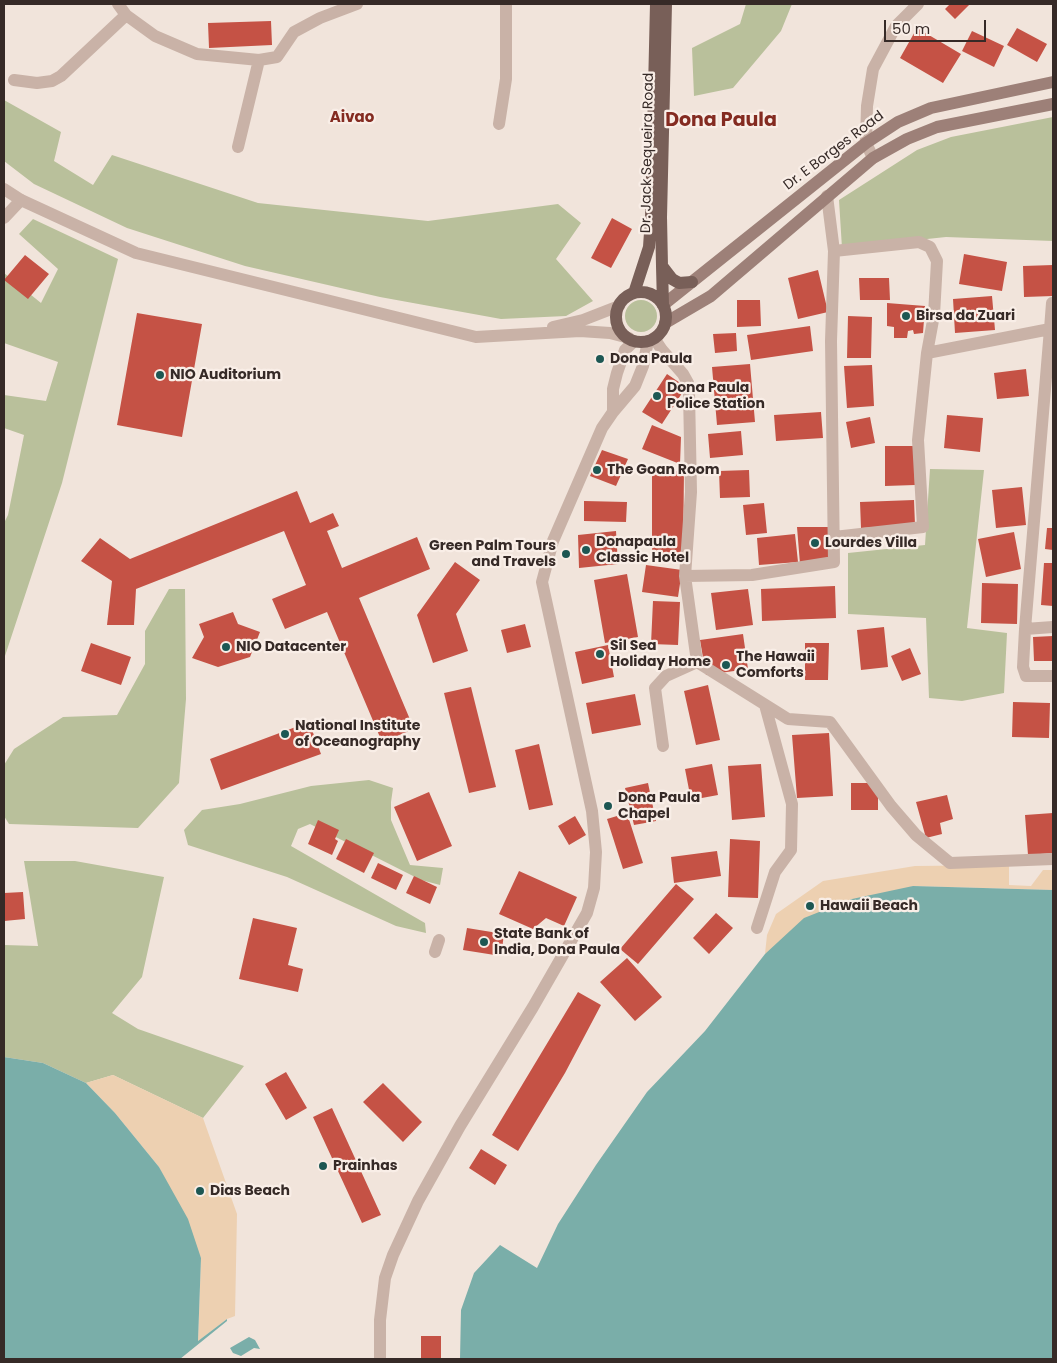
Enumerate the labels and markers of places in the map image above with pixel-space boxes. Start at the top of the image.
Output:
place label: Birsa da Zuari [916,308,1015,324]
marker: Birsa da Zuari [900,310,912,322]
place label: Dona Paula [610,351,692,367]
marker: Dona Paula [594,353,606,365]
place label: NIO Auditorium [170,367,281,383]
marker: NIO Auditorium [154,369,166,381]
place label: Dona Paula Police Station [667,380,765,412]
marker: Dona Paula Police Station [651,390,663,402]
place label: The Goan Room [607,462,720,478]
marker: The Goan Room [591,464,603,476]
place label: Donapaula Classic Hotel [596,534,689,566]
place label: Lourdes Villa [825,535,917,551]
marker: Lourdes Villa [809,537,821,549]
place label: Green Palm Tours and Travels [429,538,556,570]
marker: Donapaula Classic Hotel [580,544,592,556]
marker: Green Palm Tours and Travels [560,548,572,560]
place label: Sil Sea Holiday Home [610,638,711,670]
place label: NIO Datacenter [236,639,346,655]
marker: NIO Datacenter [220,641,232,653]
marker: Sil Sea Holiday Home [594,648,606,660]
place label: The Hawaii Comforts [736,649,815,682]
marker: The Hawaii Comforts [720,659,732,671]
place label: National Institute of Oceanography [295,718,421,750]
marker: National Institute of Oceanography [279,728,291,740]
place label: Dona Paula Chapel [618,790,700,822]
marker: Dona Paula Chapel [602,800,614,812]
place label: Hawaii Beach [820,898,918,914]
marker: Hawaii Beach [804,900,816,912]
place label: State Bank of India, Dona Paula [494,926,620,959]
marker: State Bank of India, Dona Paula [478,936,490,948]
place label: Prainhas [333,1158,398,1174]
marker: Prainhas [317,1160,329,1172]
place label: Dias Beach [210,1183,290,1199]
marker: Dias Beach [194,1185,206,1197]

